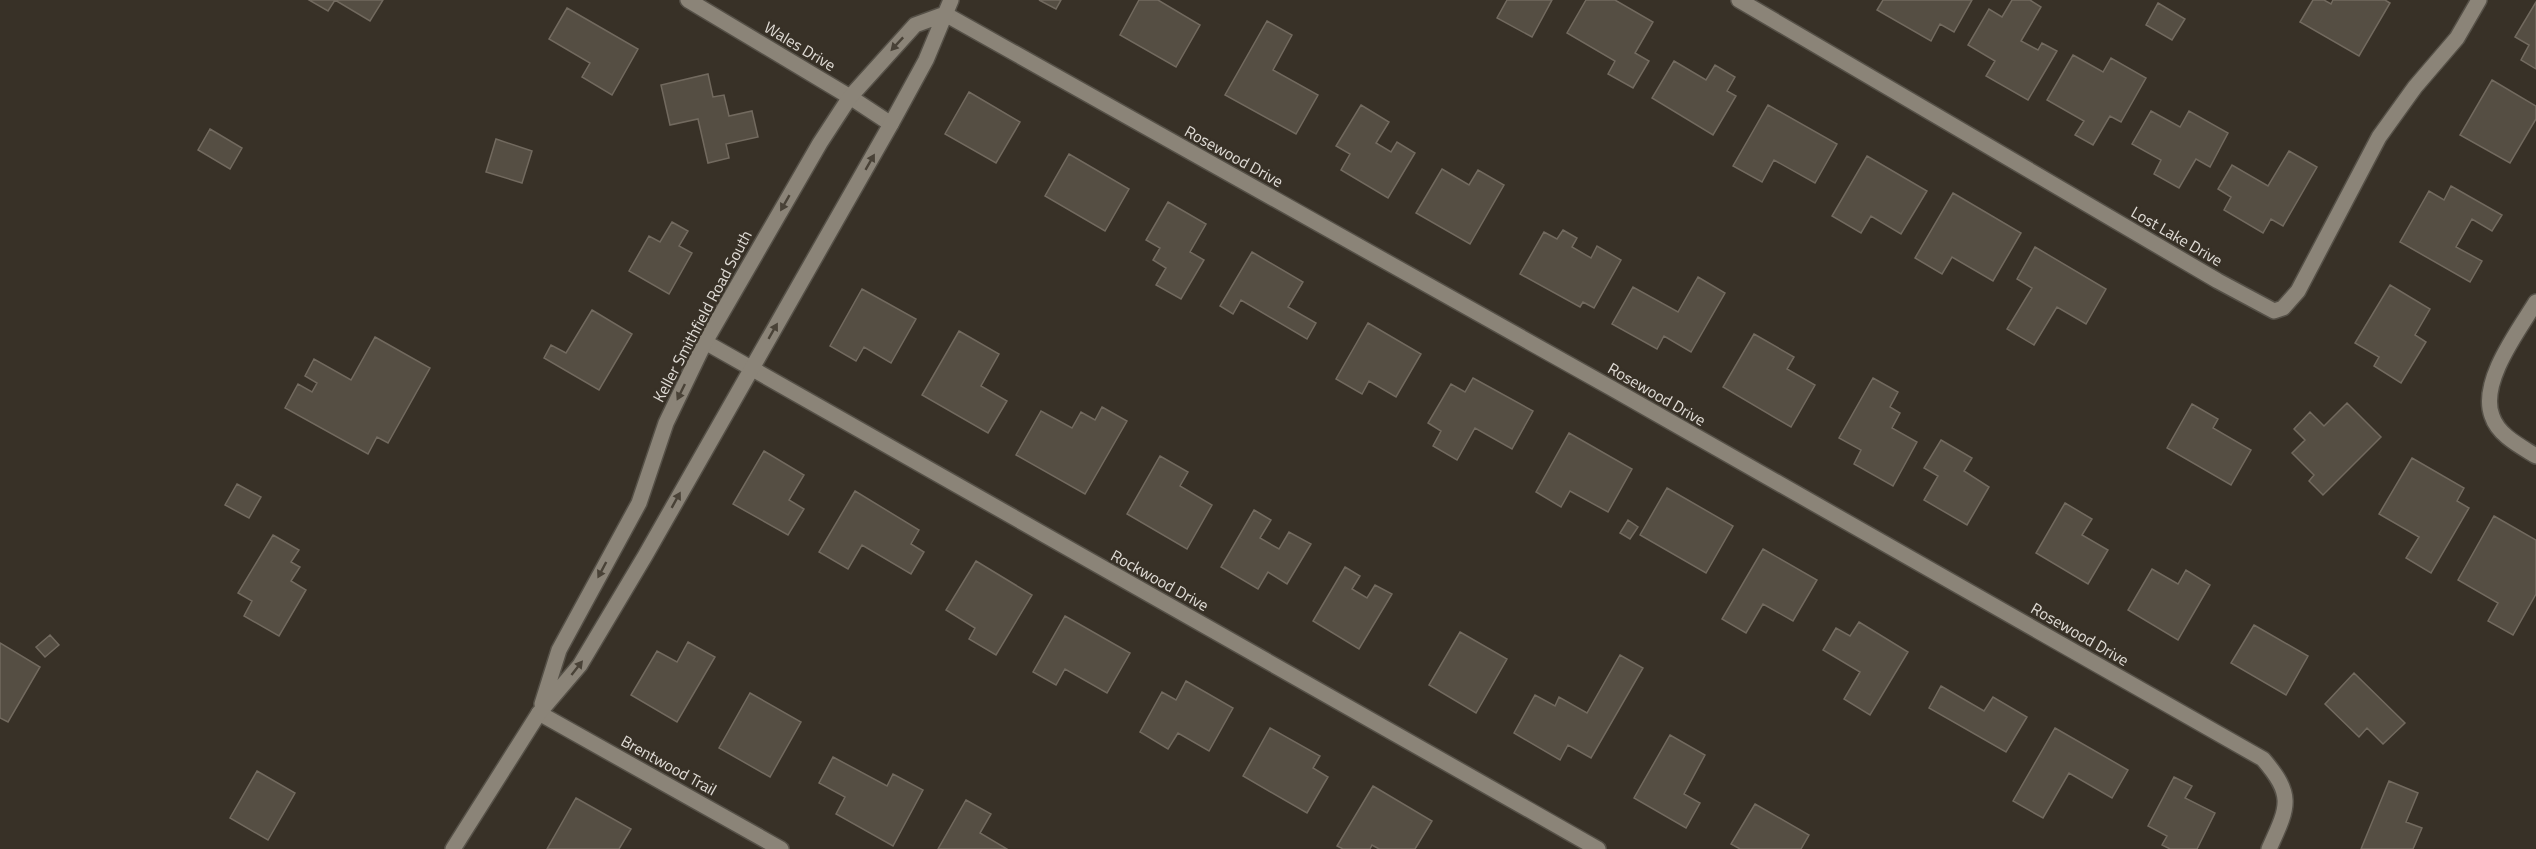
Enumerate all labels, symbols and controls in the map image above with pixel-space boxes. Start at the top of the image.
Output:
street label: Wales Drive [760,15,840,77]
one-way arrow [891,36,904,51]
street label: Rosewood Drive [1180,119,1288,193]
one-way arrow [865,153,875,170]
one-way arrow [780,195,790,212]
street label: Lost Lake Drive [2127,200,2227,272]
street label: Keller Smithfield Road South [646,226,758,406]
one-way arrow [768,322,778,339]
street label: Rosewood Drive [1604,356,1710,432]
one-way arrow [676,384,685,401]
one-way arrow [671,491,681,508]
street label: Rockwood Drive [1107,543,1213,617]
one-way arrow [597,561,607,578]
street label: Rosewood Drive [2027,596,2133,672]
one-way arrow [570,660,583,676]
street label: Brentwood Trail [617,729,721,801]

